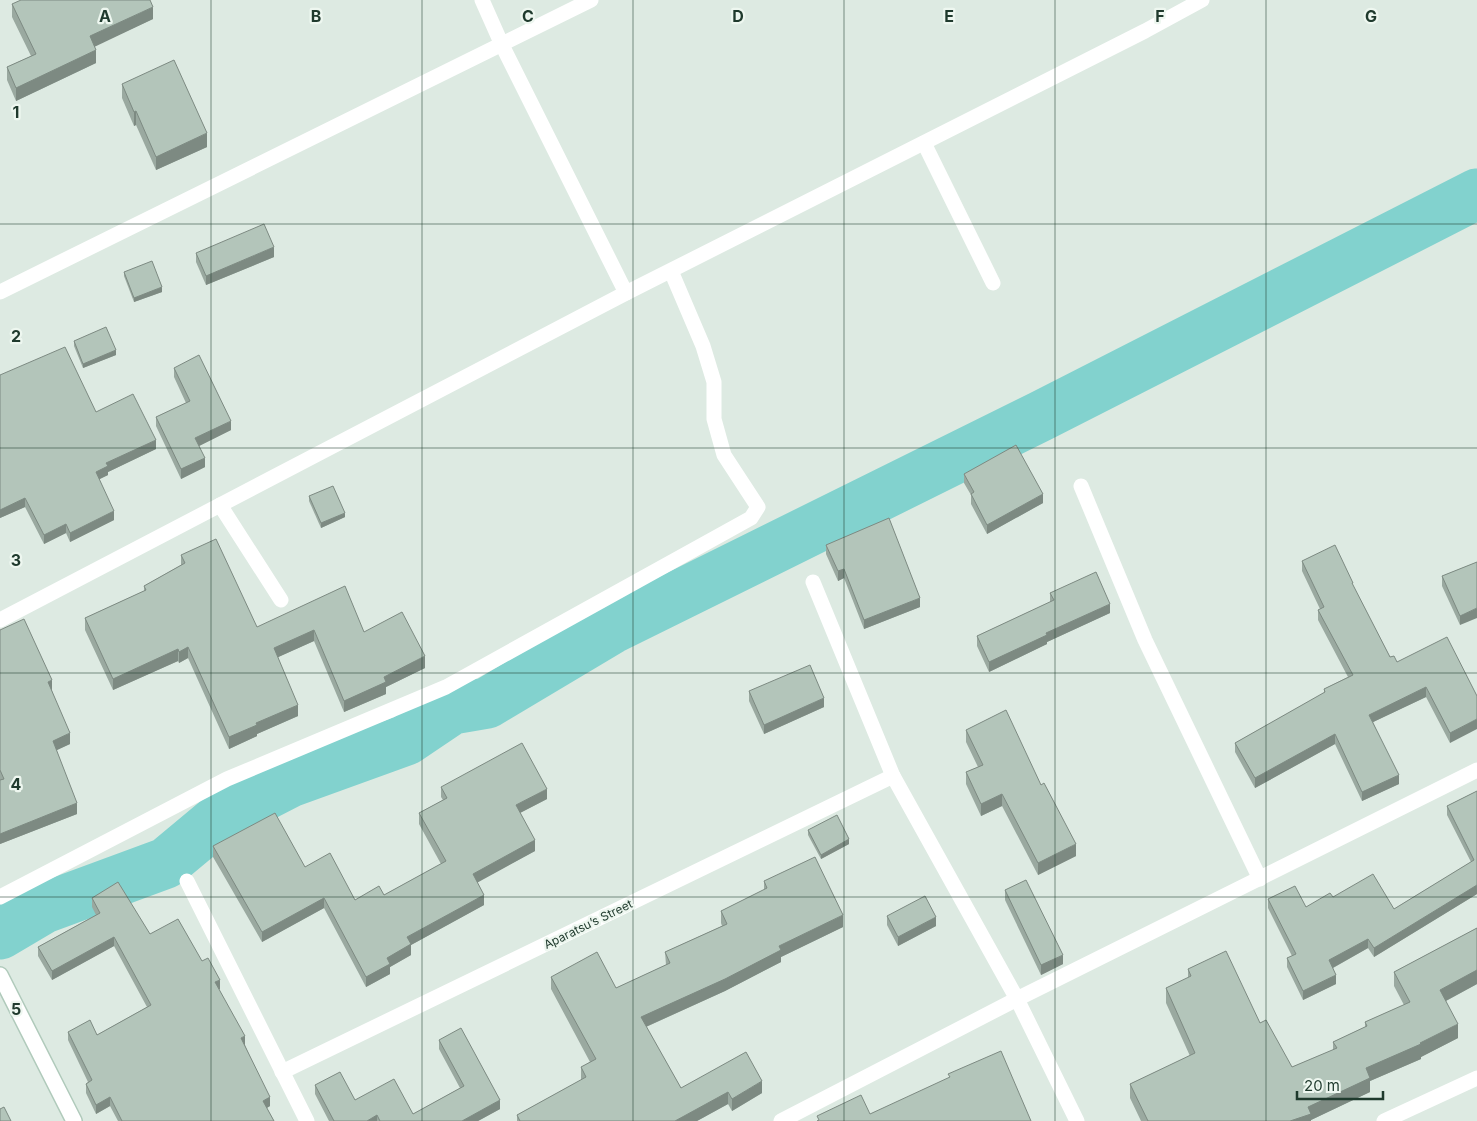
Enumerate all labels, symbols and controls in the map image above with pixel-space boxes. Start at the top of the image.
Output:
text: A [99,6,111,26]
text: B [311,6,321,26]
text: C [522,6,534,26]
text: D [732,6,744,26]
text: E [944,6,954,26]
text: F [1155,6,1165,26]
text: G [1365,6,1377,26]
text: 1 [13,102,19,122]
text: 2 [11,326,21,346]
text: 3 [11,550,21,570]
text: 4 [11,774,22,794]
street label: Aparatsu’s Street [541,896,635,952]
text: 5 [11,999,21,1019]
scale bar [1297,1068,1383,1100]
text: 20 m [1304,1076,1340,1095]

